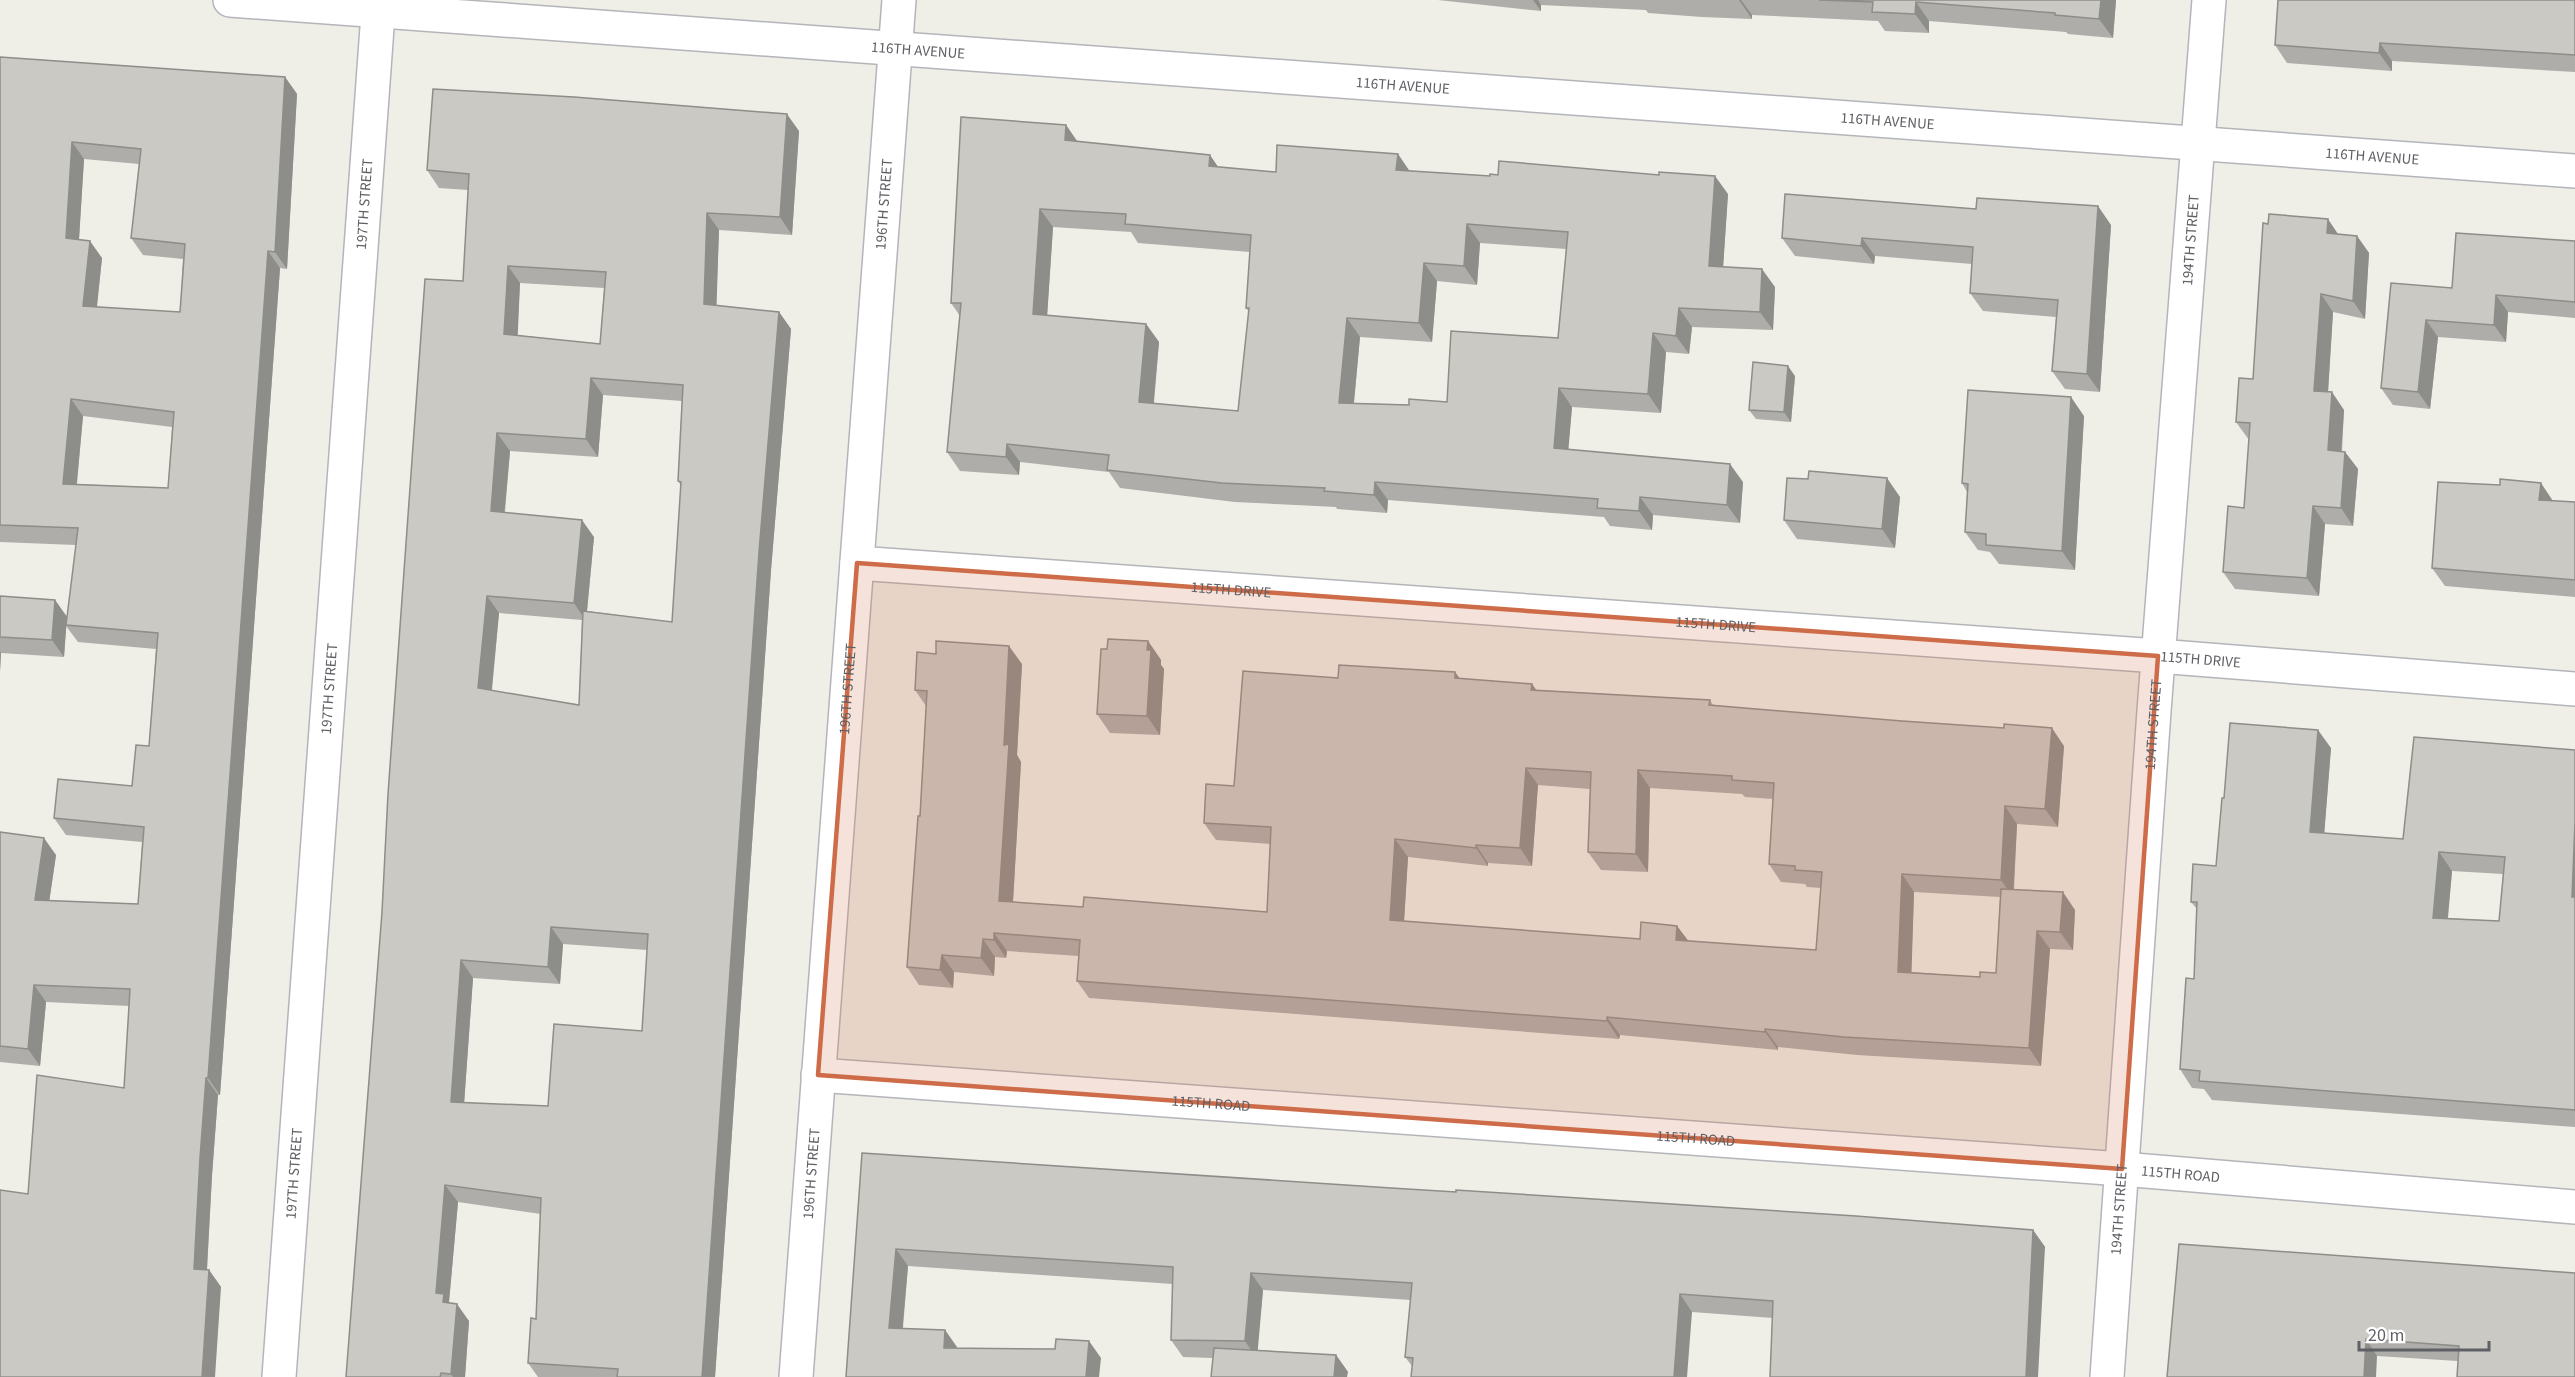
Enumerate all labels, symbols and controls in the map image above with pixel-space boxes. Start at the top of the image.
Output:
street label: 116TH AVENUE [870,36,966,64]
street label: 116TH AVENUE [1355,72,1451,99]
street label: 116TH AVENUE [1840,107,1935,135]
street label: 116TH AVENUE [2325,142,2420,170]
street label: 197TH STREET [350,158,378,250]
street label: 196TH STREET [870,158,898,251]
street label: 194TH STREET [2176,194,2204,286]
street label: 115TH DRIVE [1190,576,1272,603]
street label: 115TH DRIVE [1675,611,1757,638]
street label: 197TH STREET [315,642,343,735]
street label: 196TH STREET [834,643,861,735]
street label: 115TH DRIVE [2160,646,2242,673]
street label: 194TH STREET [2139,678,2167,771]
street label: 115TH ROAD [1171,1090,1251,1117]
street label: 115TH ROAD [1656,1125,1736,1152]
street label: 197TH STREET [280,1127,308,1220]
street label: 196TH STREET [797,1127,825,1220]
street label: 115TH ROAD [2140,1160,2221,1188]
street label: 194TH STREET [2105,1163,2133,1256]
scale bar [2359,1314,2490,1352]
text: 20 m [2368,1323,2404,1348]

